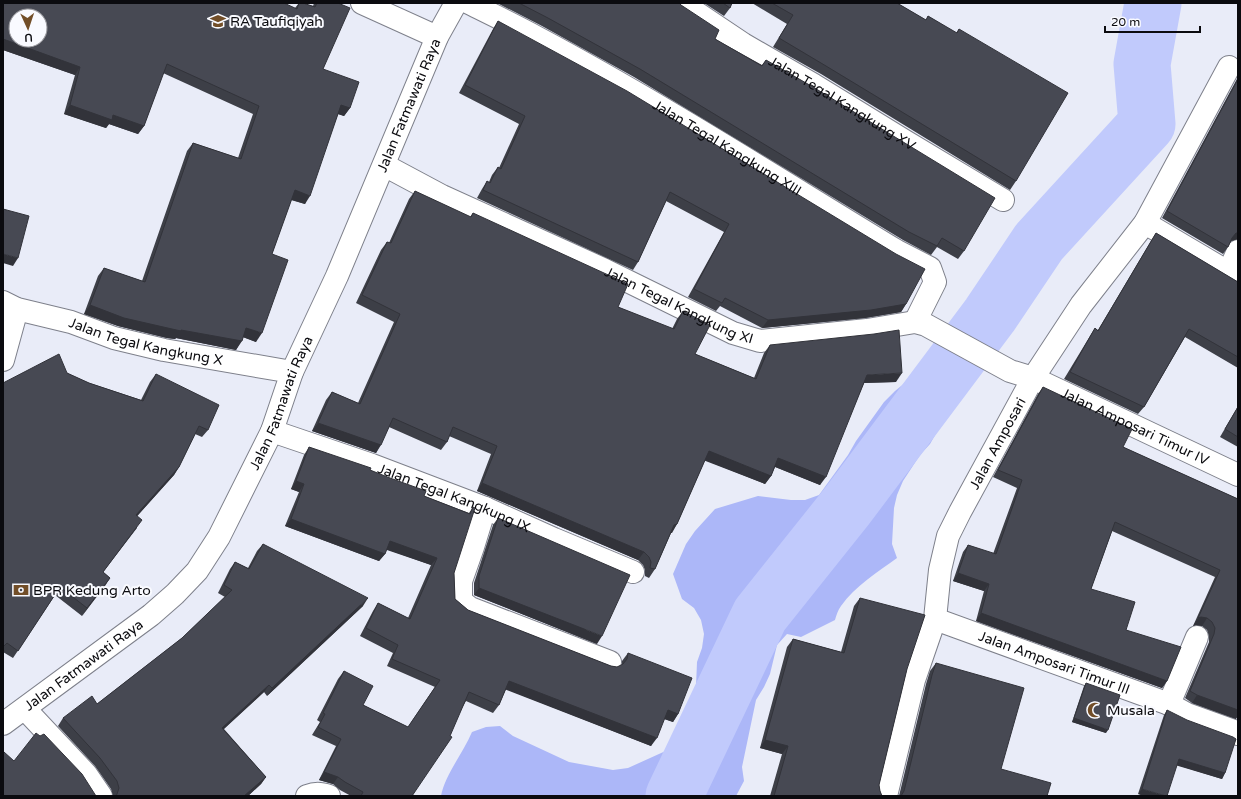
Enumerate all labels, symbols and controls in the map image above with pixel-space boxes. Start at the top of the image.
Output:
north arrow [8,8,48,48]
scale bar [1105,8,1200,34]
school or university icon: RA Taufiqiyah [209,12,227,30]
place label: RA Taufiqiyah [230,13,323,30]
text: 20 m [1111,15,1140,29]
text: U [24,31,33,44]
street label: Jalan Fatmawati Raya [373,36,444,175]
street label: Jalan Tegal Kangkung XV [766,52,919,154]
street label: Jalan Tegal Kangkung XIII [650,96,805,199]
street label: Jalan Tegal Kangkung XI [602,263,755,347]
street label: Jalan Tegal Kangkung X [67,314,224,369]
street label: Jalan Fatmawati Raya [246,333,316,473]
street label: Jalan Amposari Timur IV [1058,384,1212,469]
street label: Jalan Amposari [966,395,1029,492]
street label: Jalan Tegal Kangkung IX [376,460,533,536]
bank icon: BPR Kedung Arto [12,581,30,599]
place label: BPR Kedung Arto [33,582,151,599]
street label: Jalan Fatmawati Raya [21,615,146,714]
street label: Jalan Amposari Timur III [976,627,1132,698]
mosque icon: Musala [1086,701,1104,719]
place label: Musala [1107,702,1155,719]

